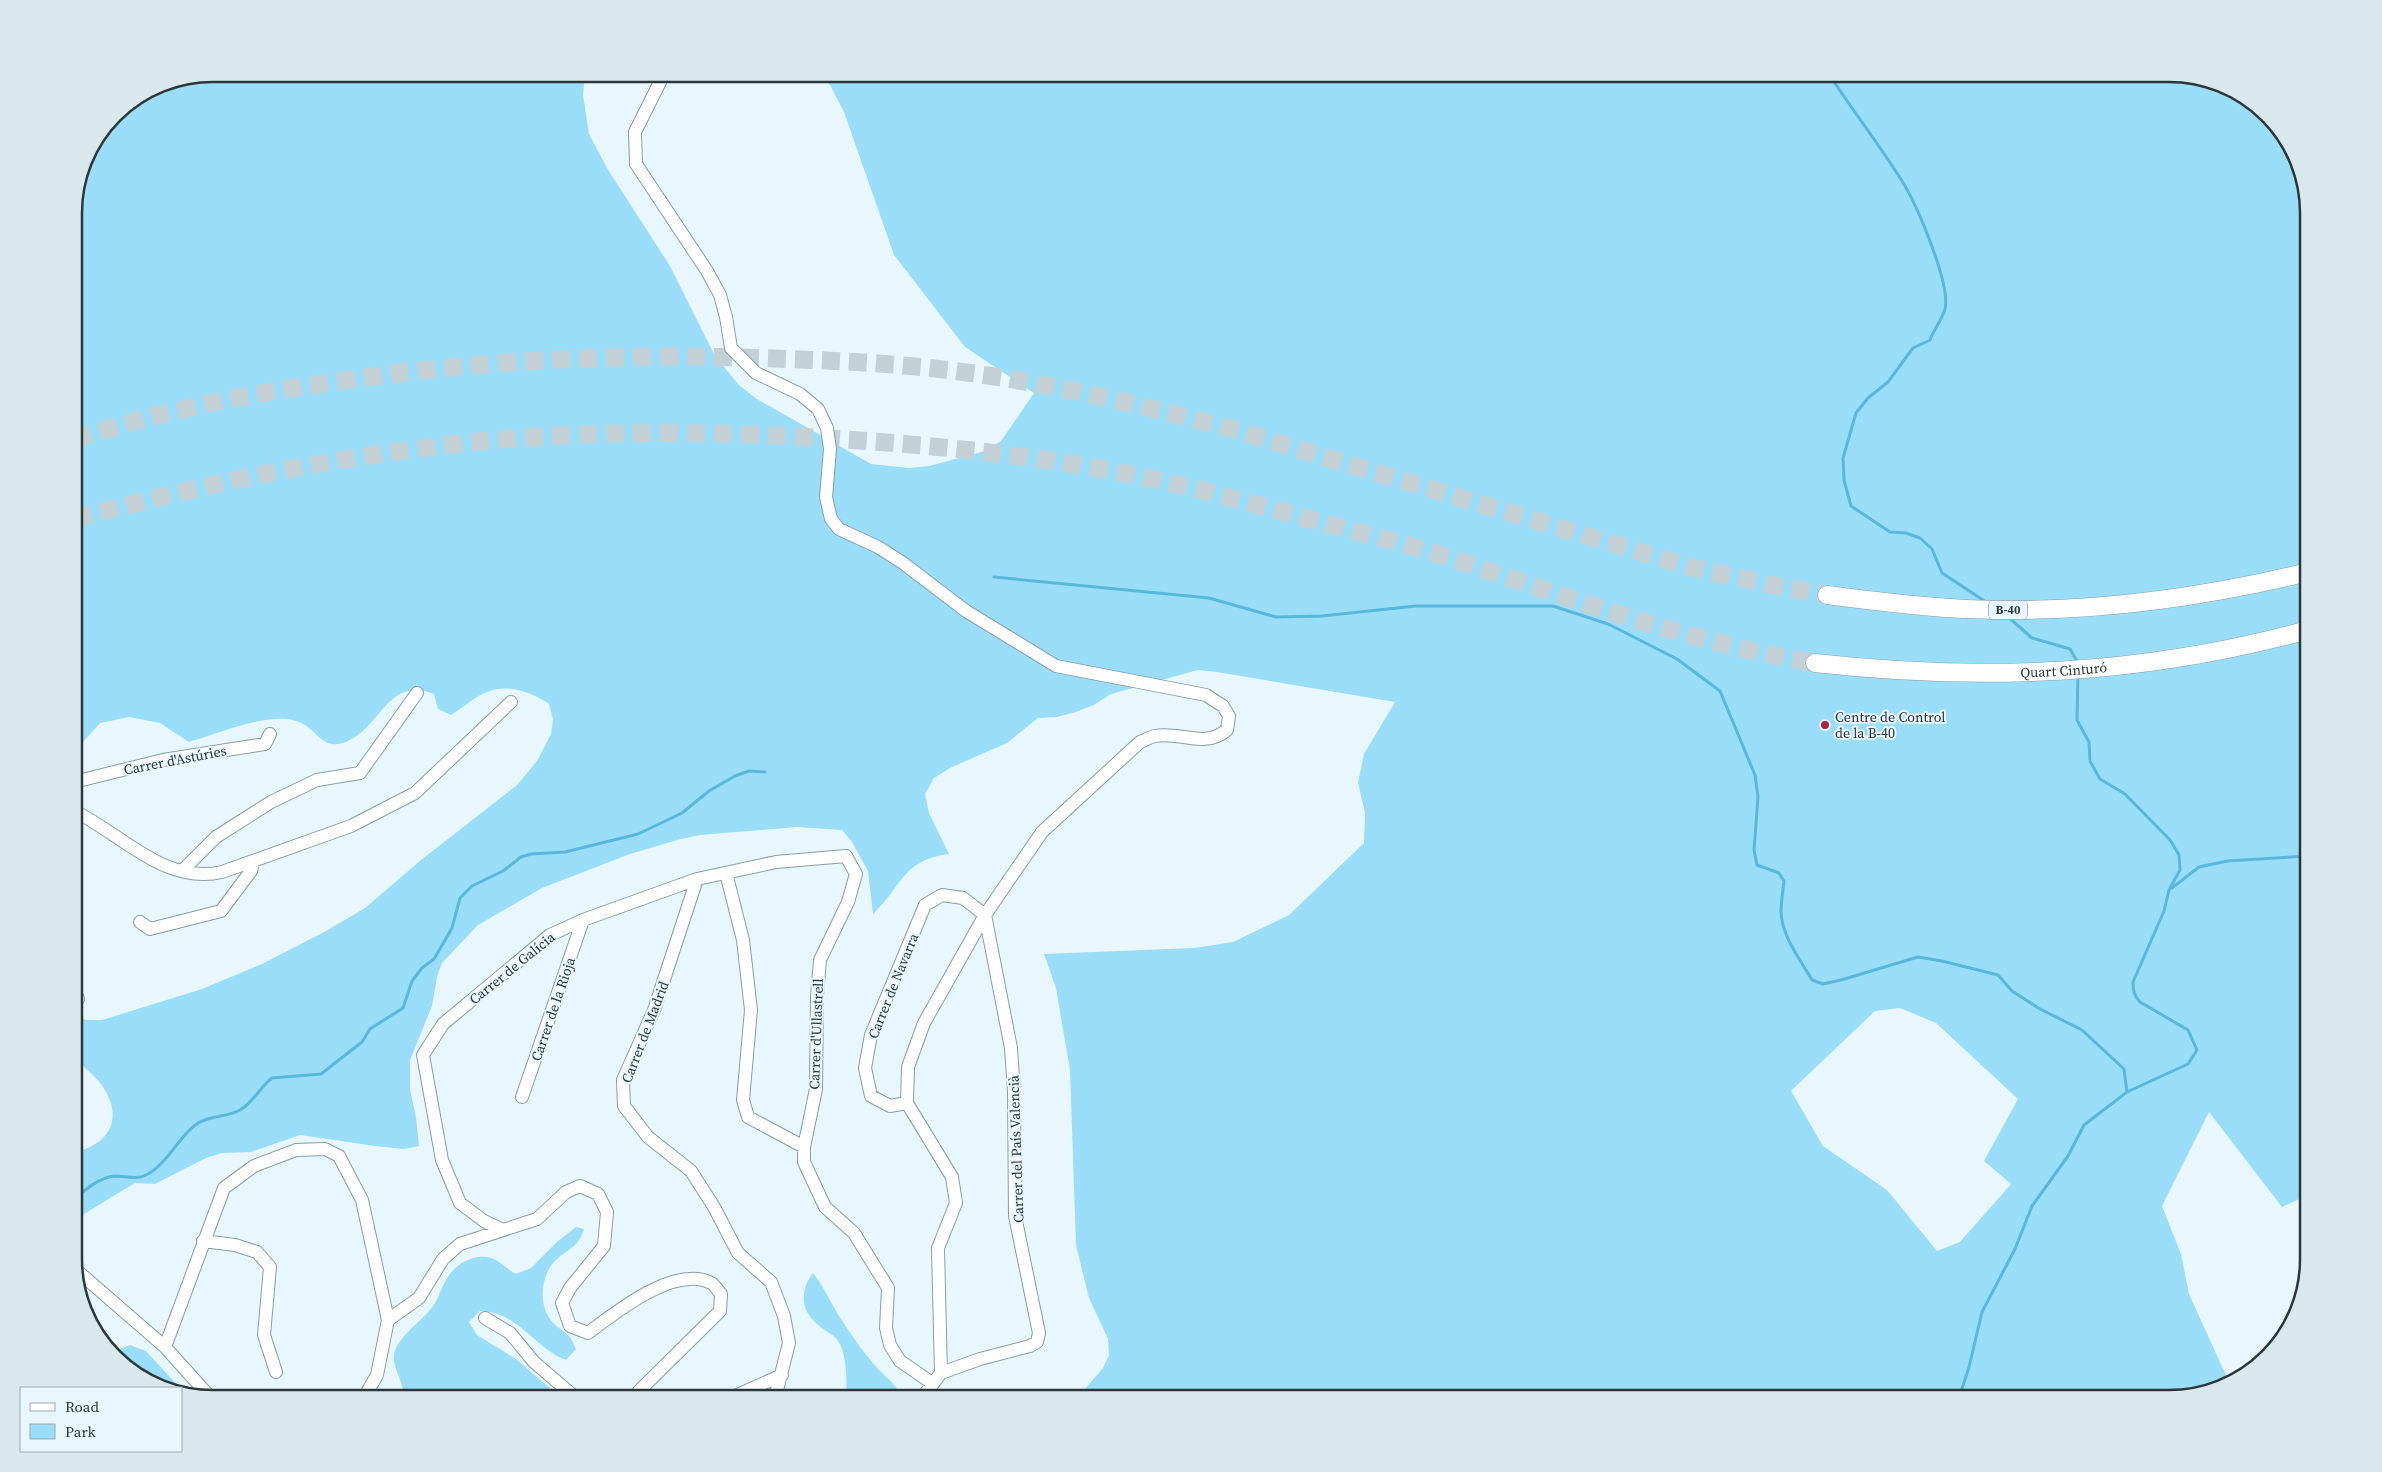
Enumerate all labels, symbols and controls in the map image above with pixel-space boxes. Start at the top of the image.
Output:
road number: B-40 [1989,600,2027,620]
street label: Quart Cinturó [2020,657,2108,682]
place label: Centre de Control de la B-40 [1835,707,1945,743]
marker: Centre de Control de la B-40 [1819,719,1831,731]
street label: Carrer d'Astúries [122,740,228,780]
street label: Carrer de Galícia [465,927,560,1009]
street label: Carrer de Navarra [863,930,924,1042]
street label: Carrer de la Rioja [526,954,580,1064]
street label: Carrer de Madrid [616,978,674,1086]
street label: Carrer d'Ullastrell [804,978,828,1090]
street label: Carrer del País Valencià [1003,1074,1029,1223]
legend [20,1387,182,1452]
text: Road [65,1396,99,1417]
text: Park [65,1421,97,1442]

